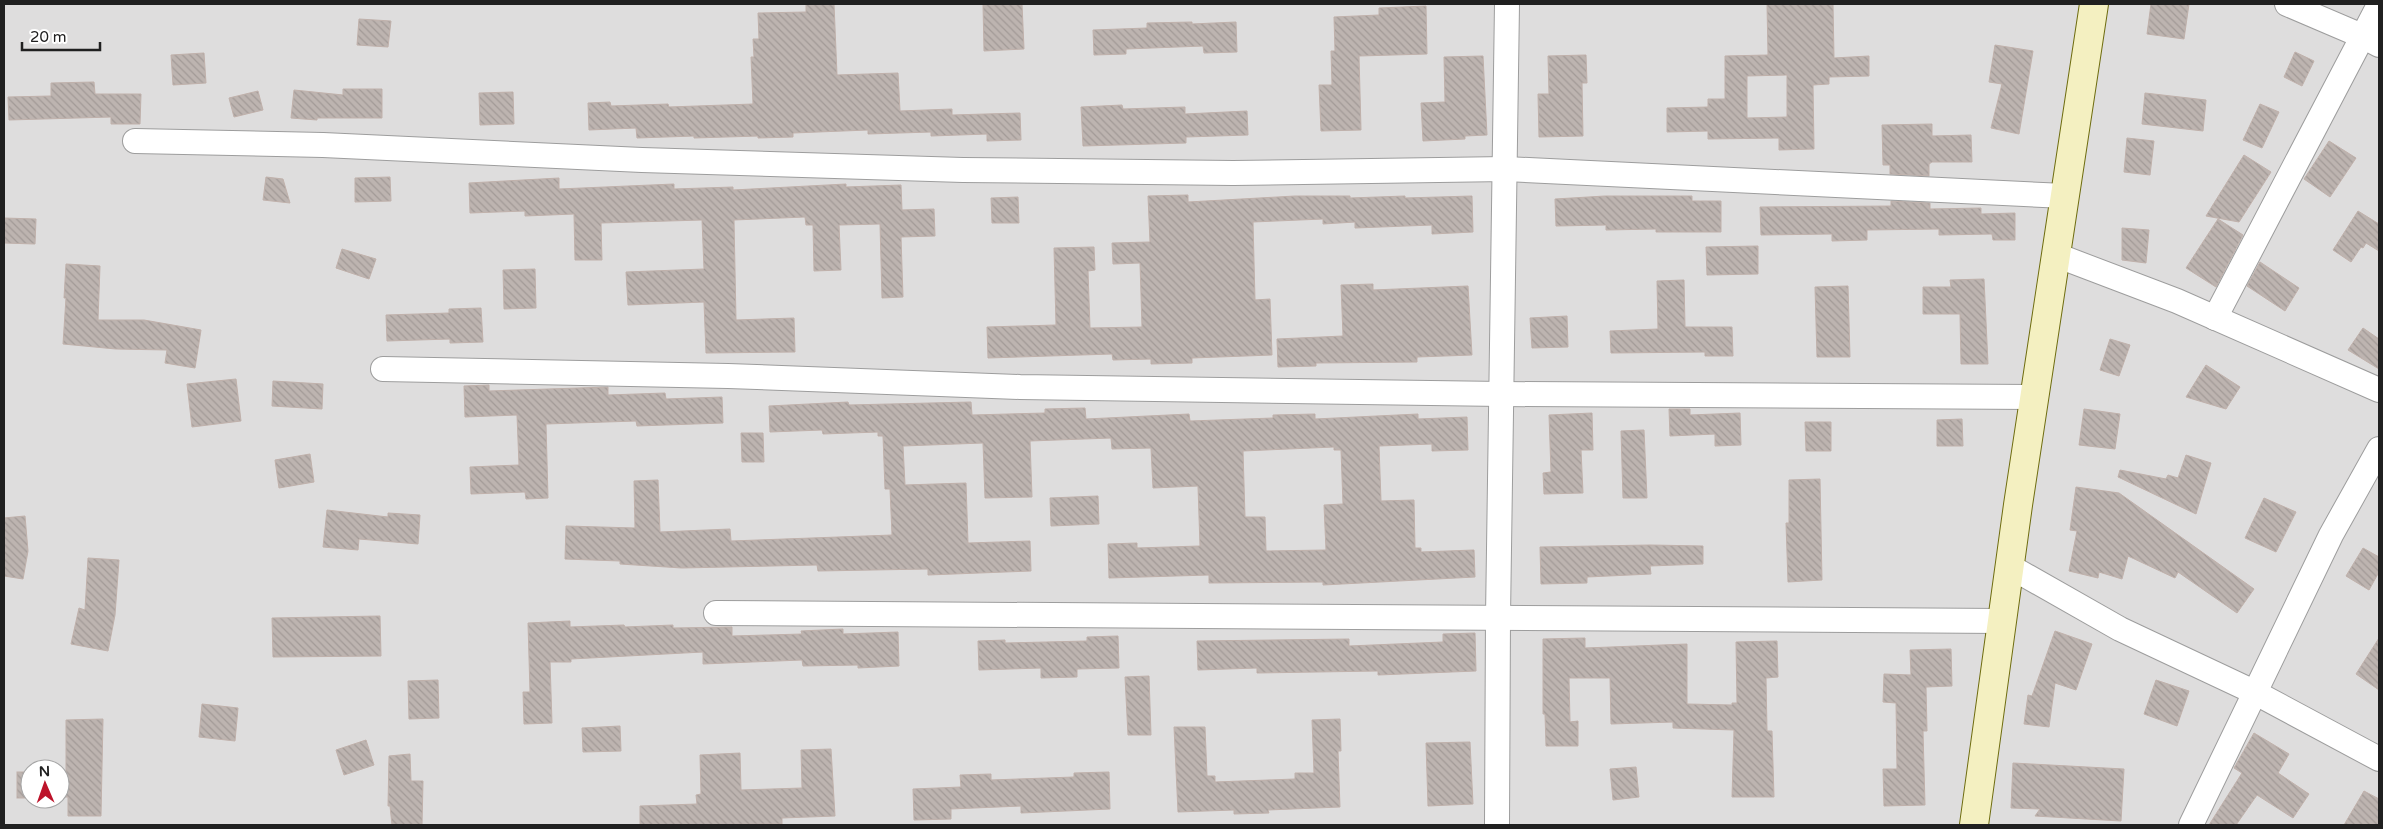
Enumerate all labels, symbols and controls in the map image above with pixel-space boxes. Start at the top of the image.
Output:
scale bar [22,20,100,52]
text: 20 m [30,28,67,46]
north arrow [20,759,70,809]
text: N [39,763,50,780]

